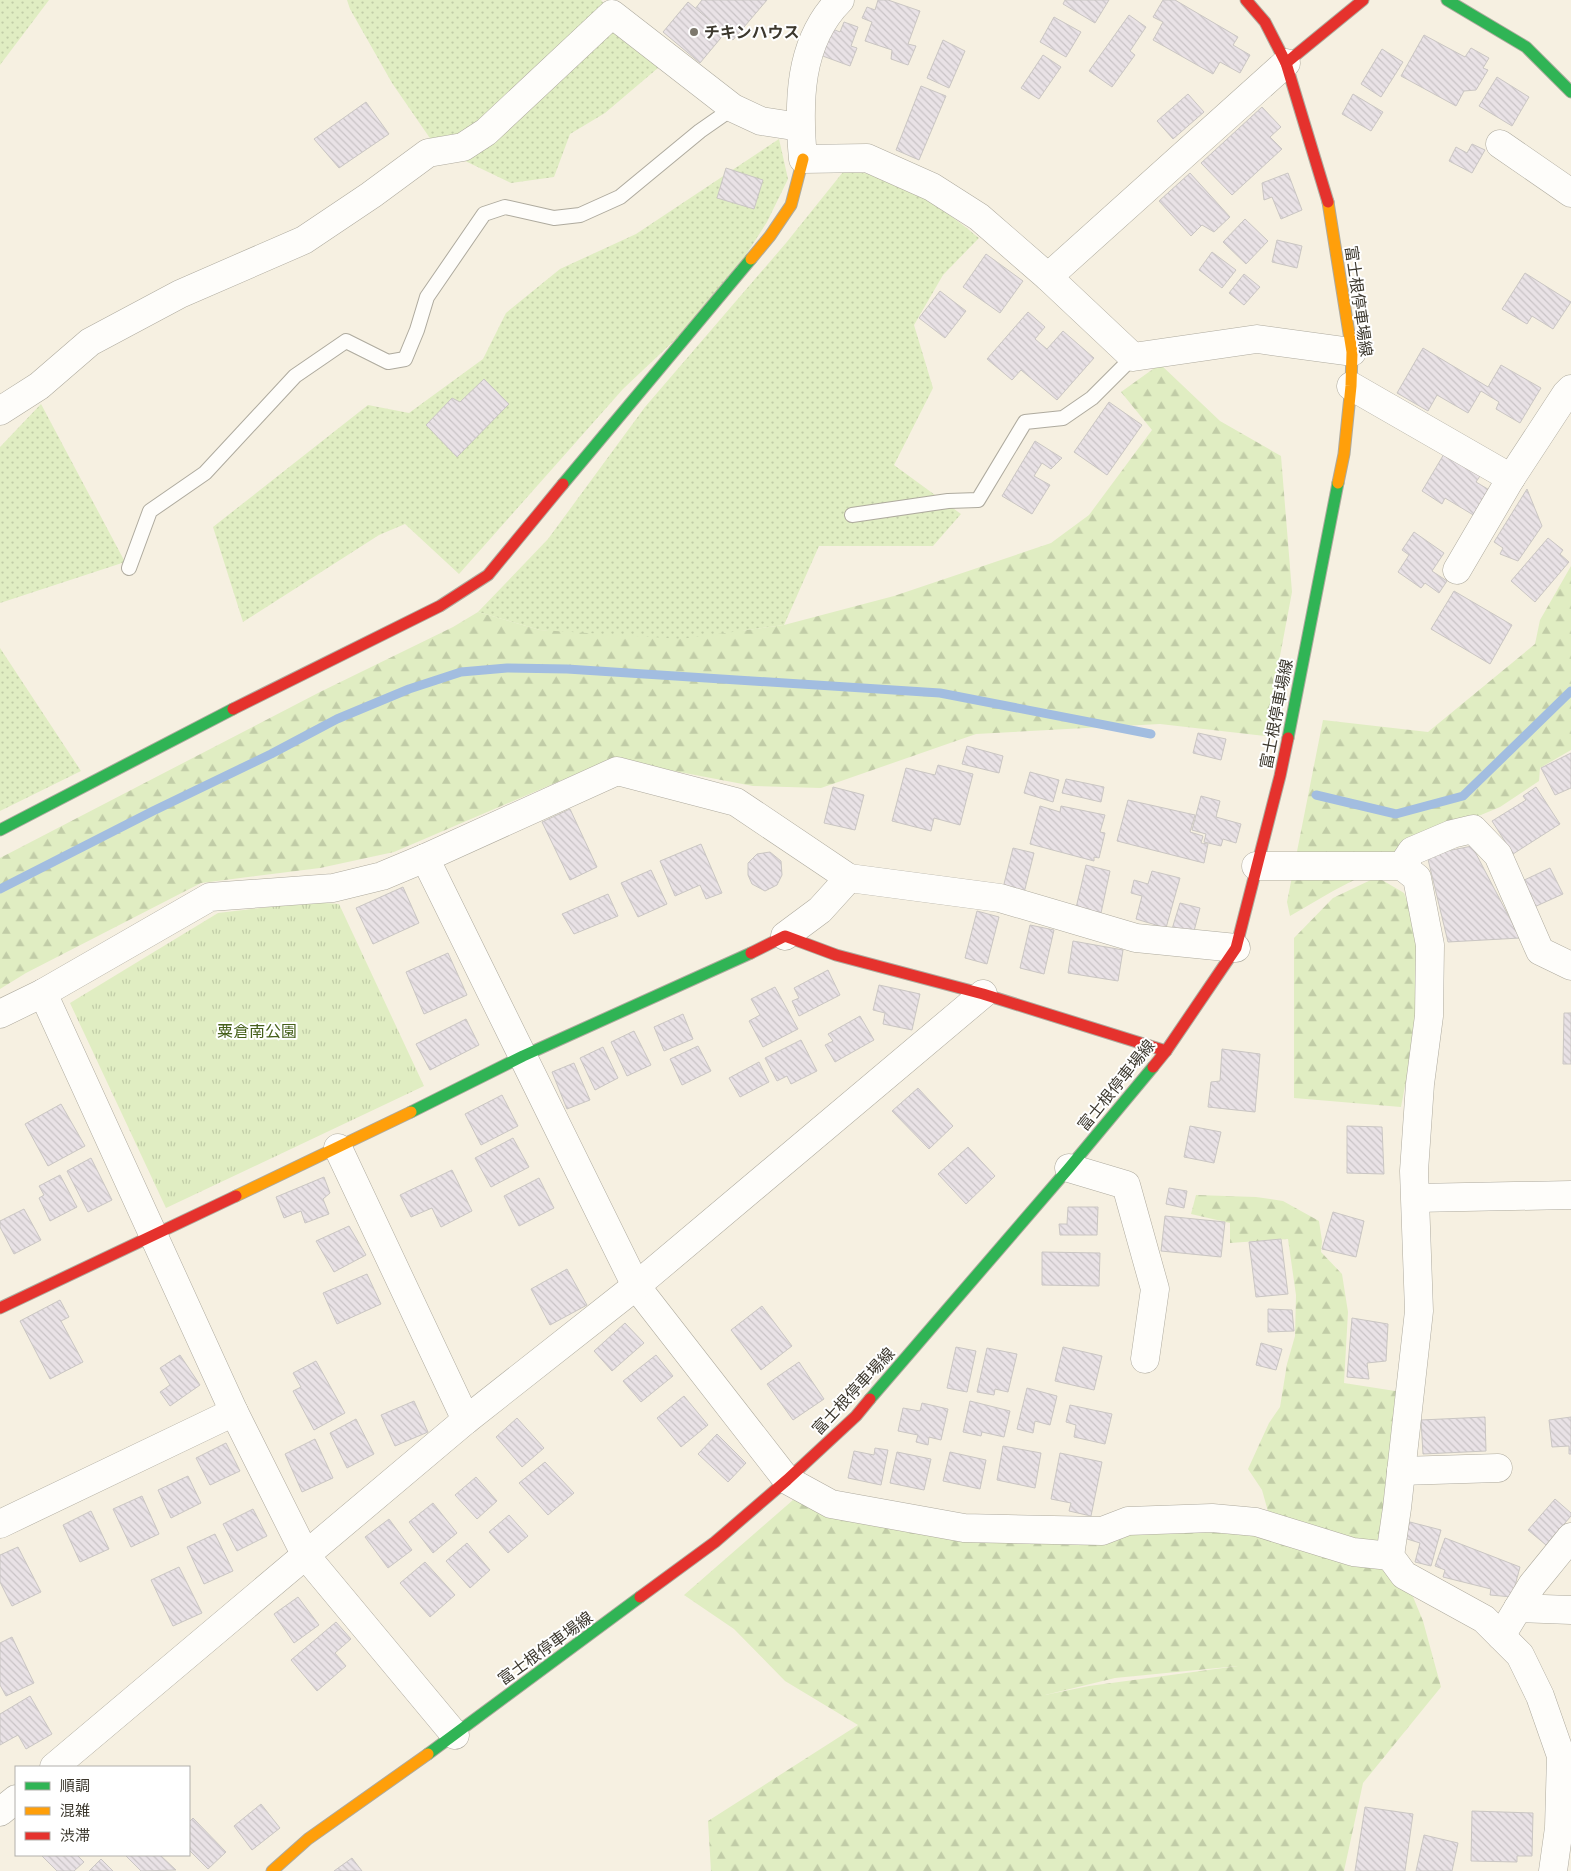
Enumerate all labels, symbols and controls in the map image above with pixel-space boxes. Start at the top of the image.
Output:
place label: チキンハウス [704,21,800,43]
marker: チキンハウス [688,26,700,38]
street label: 富士根停車場線 [1340,244,1378,358]
street label: 富士根停車場線 [1255,657,1297,771]
park label: 粟倉南公園 [217,1020,297,1042]
street label: 富士根停車場線 [1072,1035,1160,1135]
street label: 富士根停車場線 [807,1343,899,1439]
street label: 富士根停車場線 [493,1606,597,1690]
legend [15,1766,190,1856]
text: 順調 [60,1775,90,1796]
text: 混雑 [60,1800,90,1821]
text: 渋滞 [60,1825,90,1846]

